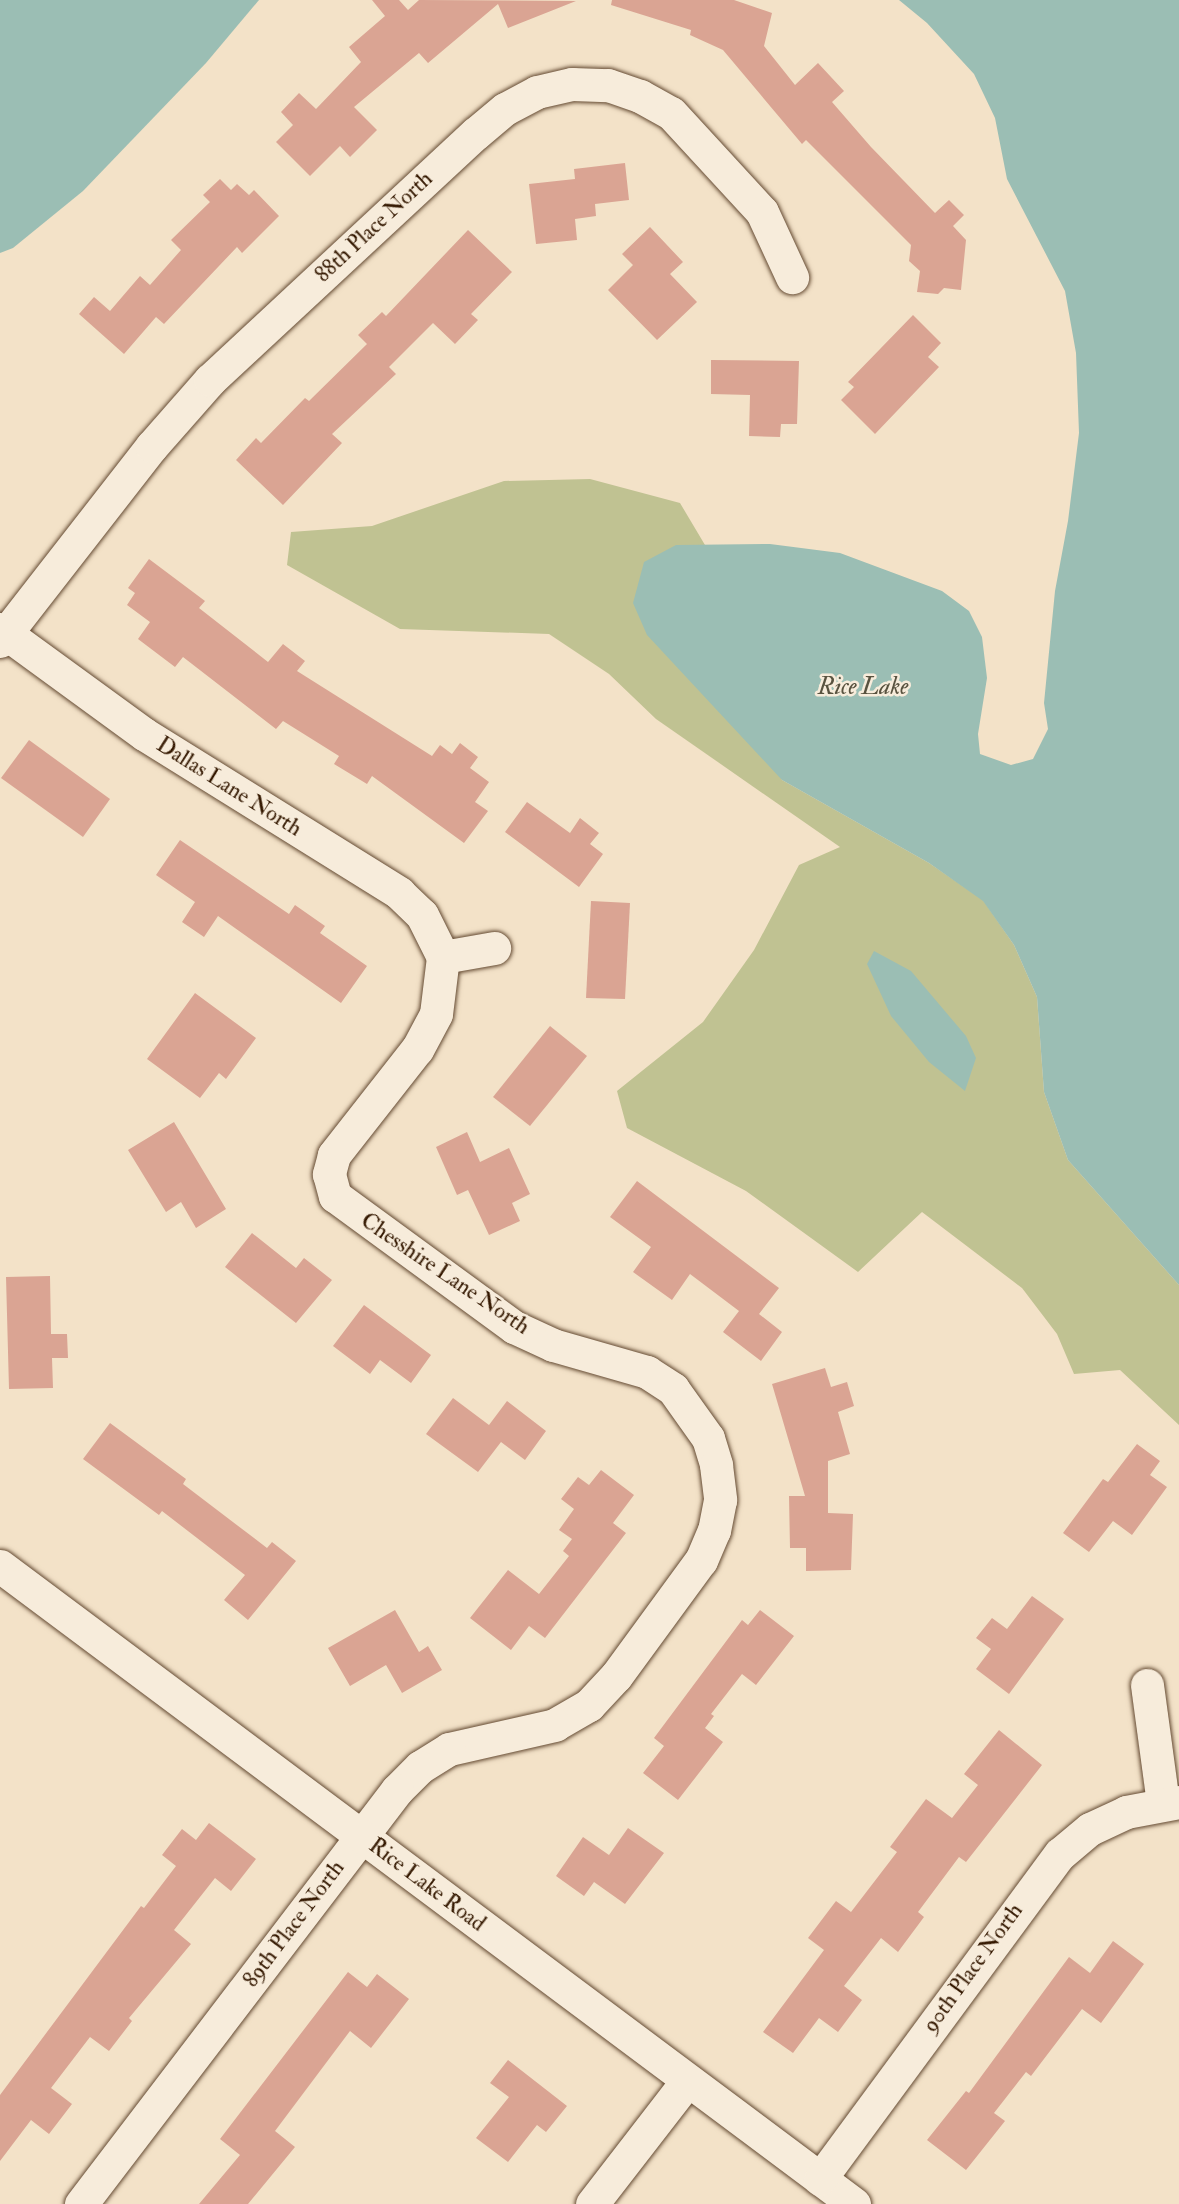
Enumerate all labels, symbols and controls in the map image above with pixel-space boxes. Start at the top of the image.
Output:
street label: 88th Place North [310,166,438,288]
water label: Rice Lake [818,673,908,701]
street label: Dallas Lane North [152,732,306,842]
street label: Chesshire Lane North [356,1208,534,1340]
street label: Rice Lake Road [363,1833,491,1937]
street label: 89th Place North [238,1855,350,1993]
street label: 90th Place North [917,1898,1029,2038]

